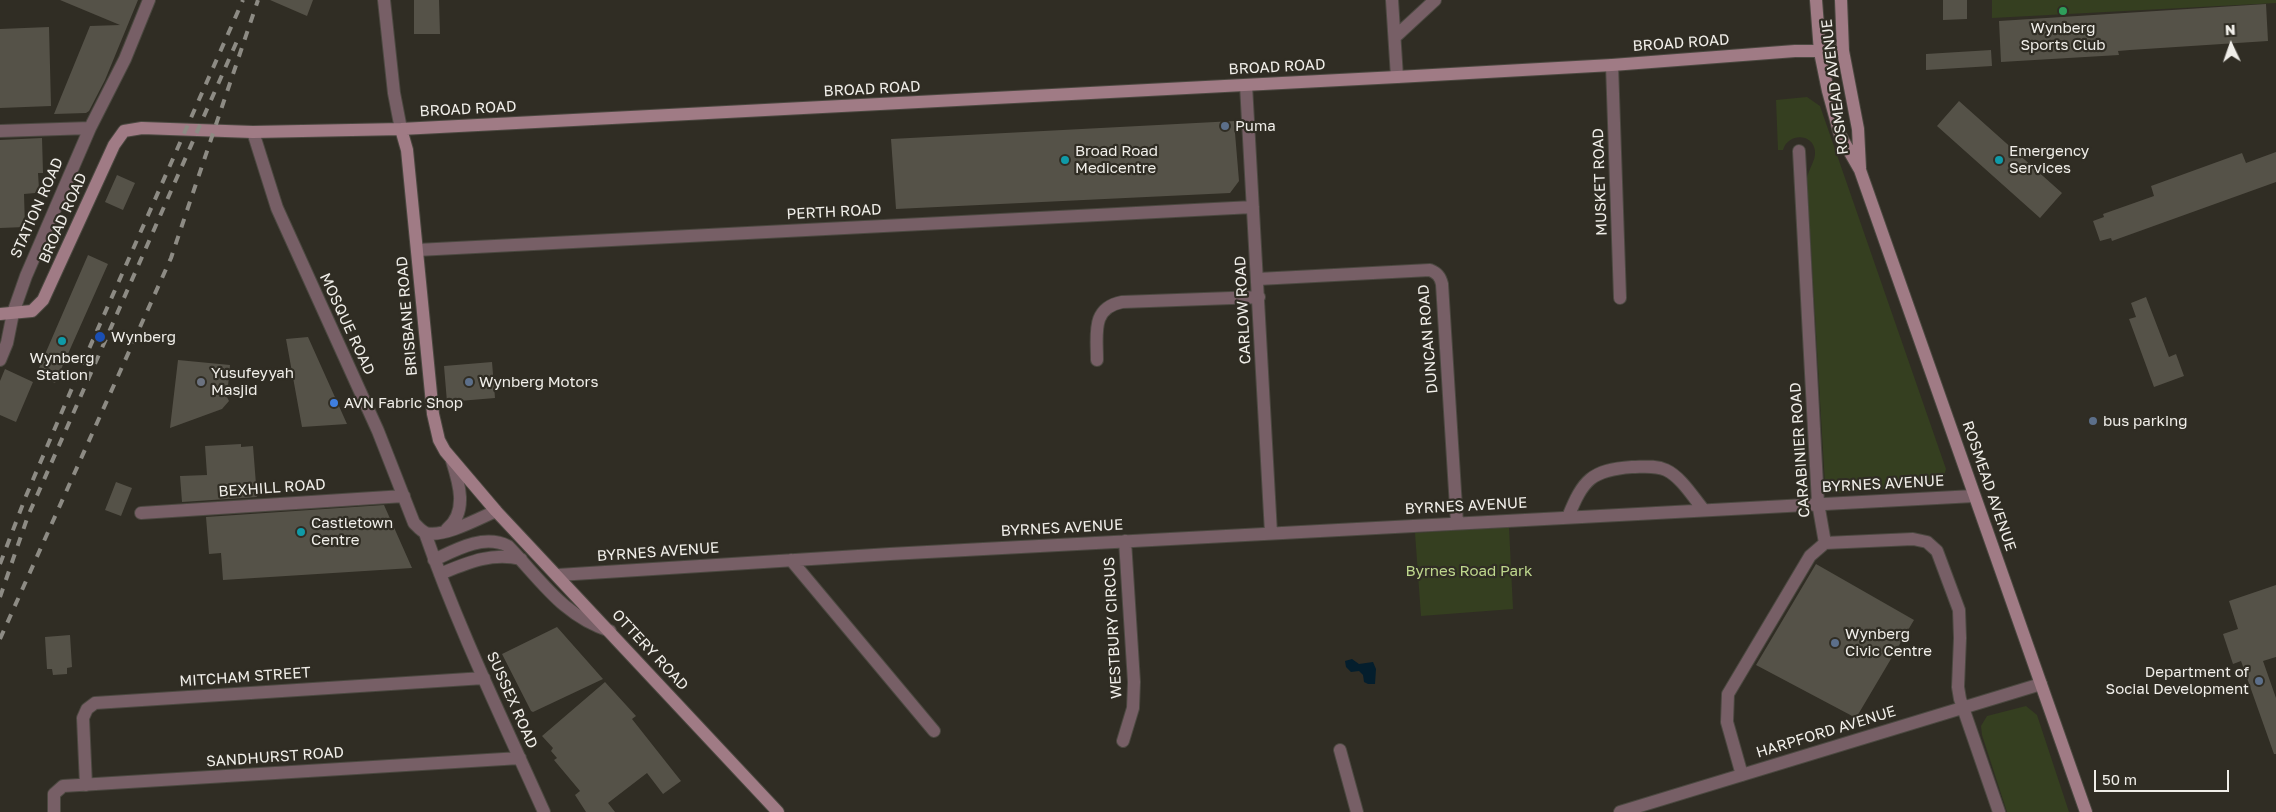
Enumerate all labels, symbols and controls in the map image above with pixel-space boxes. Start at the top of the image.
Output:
marker: Wynberg Sports Club [2057,5,2069,17]
street label: ROSMEAD AVENUE [1818,18,1852,156]
place label: Wynberg Sports Club [2021,19,2105,54]
north arrow [2206,20,2256,70]
text: N [2224,21,2236,38]
street label: BROAD ROAD [1632,31,1730,55]
street label: BROAD ROAD [1228,55,1326,79]
street label: BROAD ROAD [823,77,921,101]
street label: BROAD ROAD [419,97,517,121]
place label: Puma [1235,117,1276,135]
marker: Puma [1219,120,1231,132]
street label: MUSKET ROAD [1589,128,1611,236]
place label: Broad Road Medicentre [1075,142,1158,177]
place label: Emergency Services [2009,142,2089,177]
marker: Broad Road Medicentre [1059,154,1071,166]
marker: Emergency Services [1993,154,2005,166]
street label: STATION ROAD [7,155,67,261]
street label: BROAD ROAD [35,170,91,266]
street label: PERTH ROAD [786,201,882,223]
street label: BRISBANE ROAD [393,255,421,377]
street label: CARLOW ROAD [1231,255,1255,365]
street label: MOSQUE ROAD [316,270,378,378]
street label: DUNCAN ROAD [1414,284,1442,394]
place label: Wynberg [111,328,176,346]
marker: Wynberg [93,330,107,344]
marker: Wynberg Station [56,335,68,347]
place label: Wynberg Station [30,349,94,384]
place label: Yusufeyyah Masjid [211,364,294,399]
place label: Wynberg Motors [479,373,598,391]
marker: Yusufeyyah Masjid [195,376,207,388]
marker: Wynberg Motors [463,376,475,388]
street label: CARABINIER ROAD [1786,382,1814,518]
place label: AVN Fabric Shop [344,394,463,412]
marker: AVN Fabric Shop [328,397,340,409]
place label: bus parking [2103,412,2187,430]
marker: bus parking [2087,415,2099,427]
street label: ROSMEAD AVENUE [1958,418,2020,554]
street label: BYRNES AVENUE [1821,472,1945,496]
street label: BEXHILL ROAD [218,475,326,501]
street label: BYRNES AVENUE [1404,494,1528,518]
place label: Castletown Centre [311,514,393,549]
street label: BYRNES AVENUE [1000,516,1124,540]
marker: Castletown Centre [295,526,307,538]
street label: BYRNES AVENUE [596,539,720,565]
street label: WESTBURY CIRCUS [1100,556,1126,700]
park label: Byrnes Road Park [1406,562,1532,580]
street label: OTTERY ROAD [608,606,692,694]
place label: Wynberg Civic Centre [1845,625,1932,660]
marker: Wynberg Civic Centre [1829,637,1841,649]
street label: SUSSEX ROAD [483,649,541,751]
street label: MITCHAM STREET [179,663,311,691]
place label: Department of Social Development [2106,663,2249,698]
marker: Department of Social Development [2253,675,2265,687]
street label: HARPFORD AVENUE [1754,702,1898,762]
street label: SANDHURST ROAD [206,743,344,771]
scale bar [2096,760,2231,792]
text: 50 m [2102,770,2137,788]

